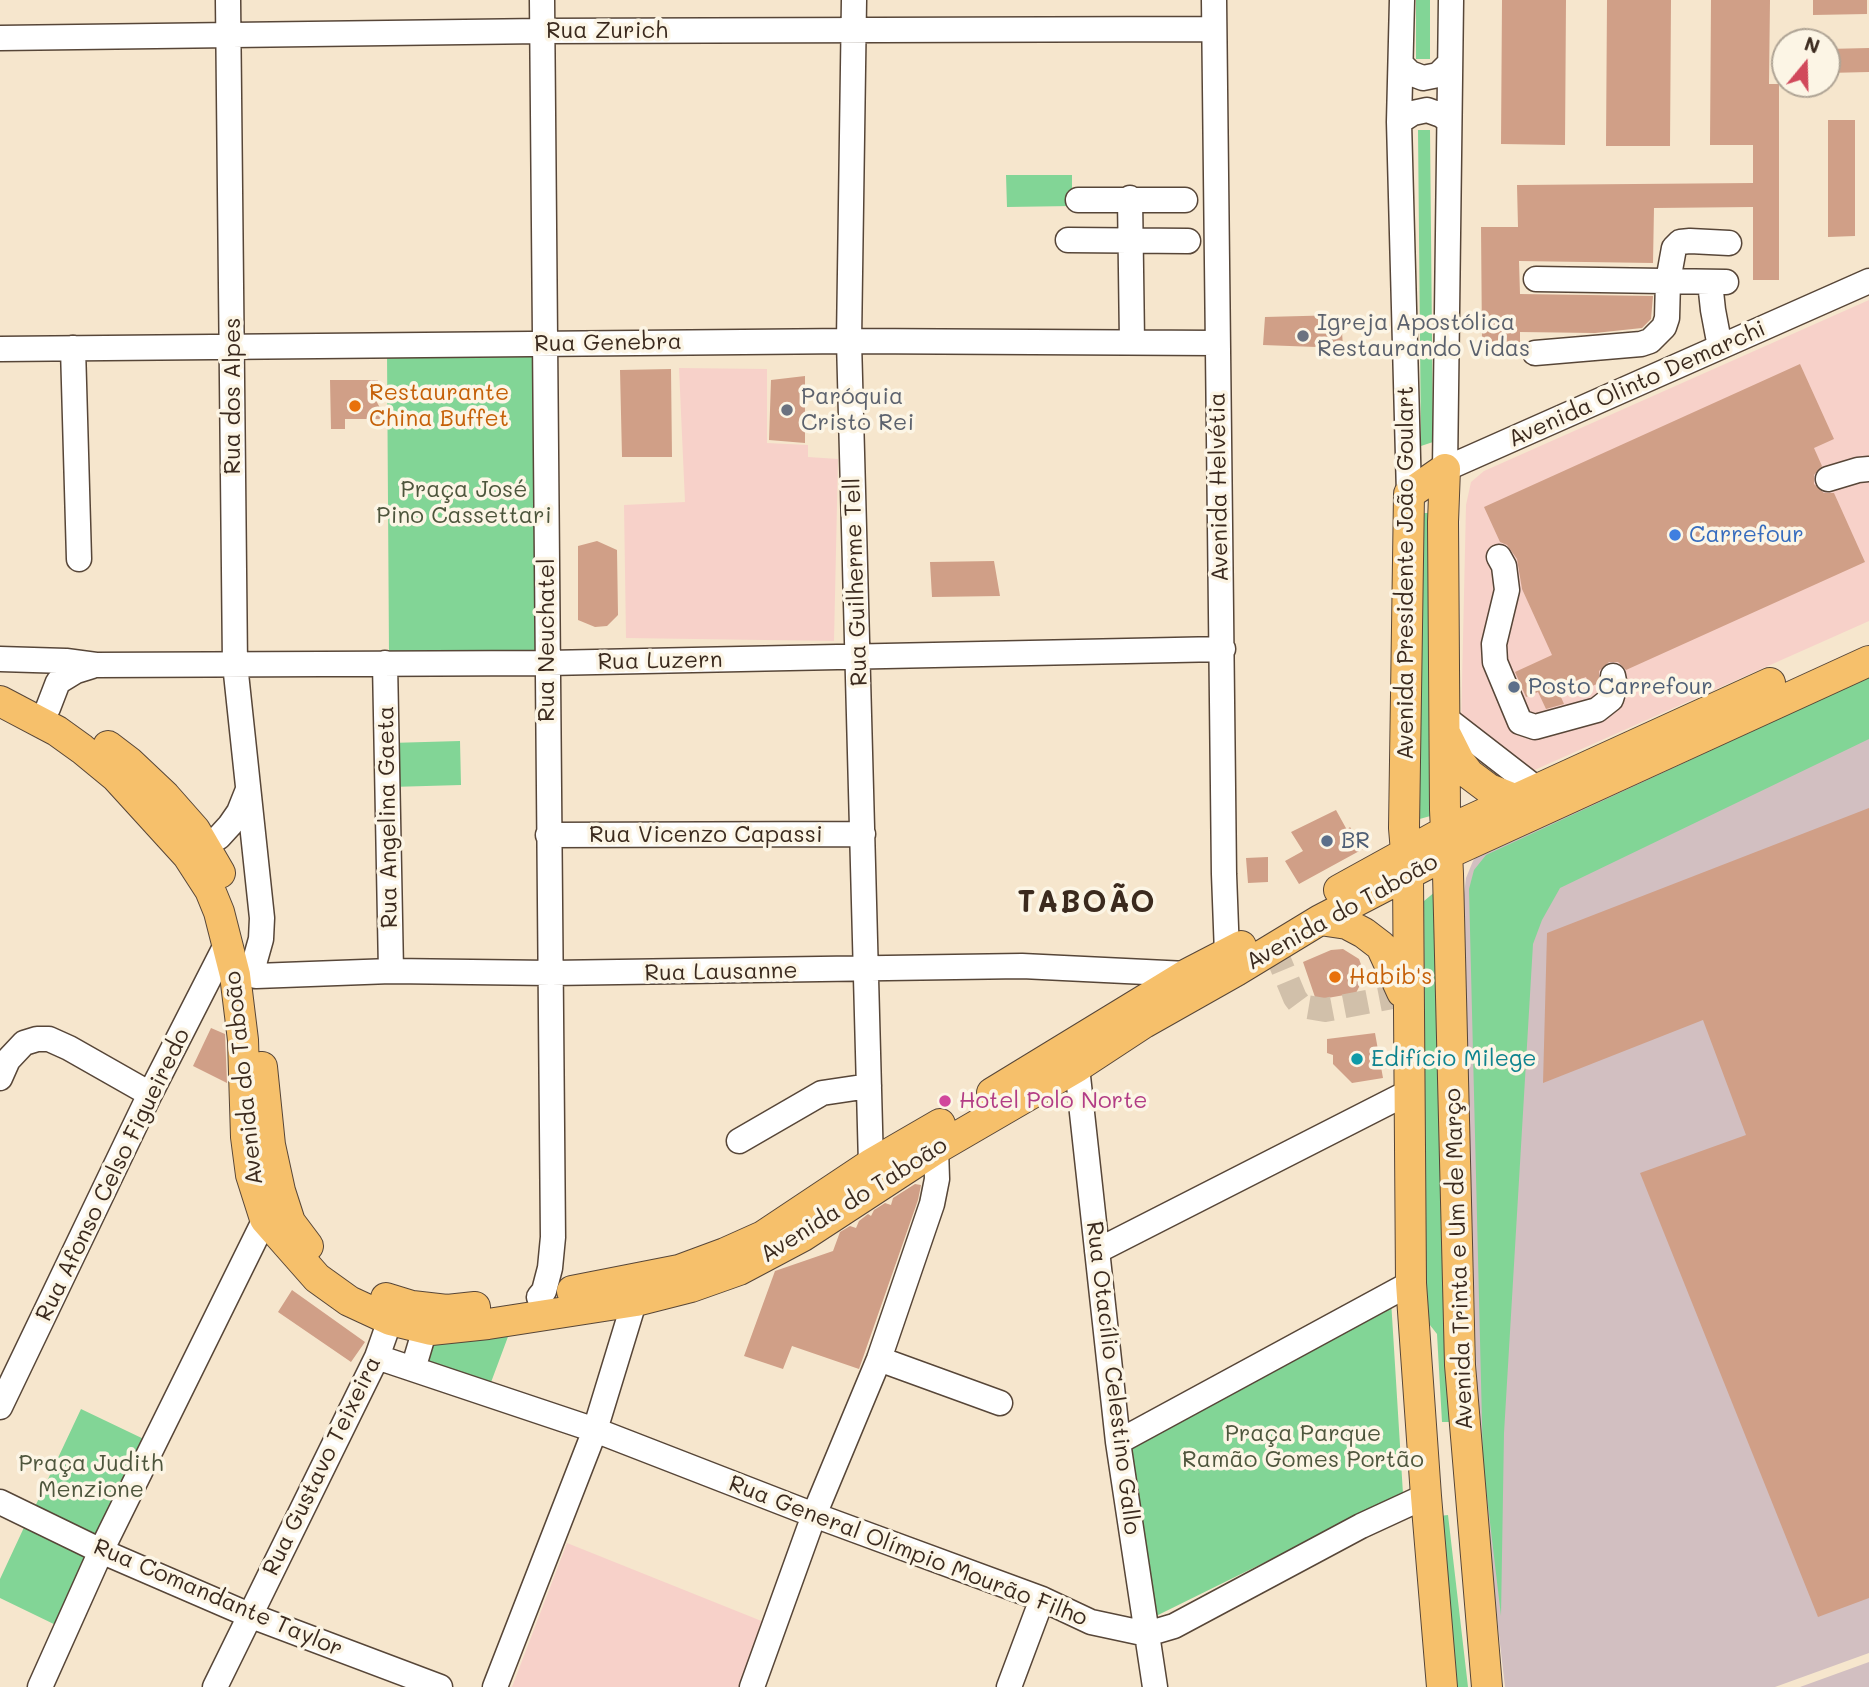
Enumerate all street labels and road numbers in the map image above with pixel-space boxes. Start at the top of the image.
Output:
street label: Rua Zurich [546,17,668,45]
street label: Avenida Olinto Demarchi [1504,315,1770,453]
street label: Rua dos Alpes [219,317,247,475]
street label: Rua Genebra [534,328,682,358]
street label: Avenida Presidente João Goulart [1392,386,1420,760]
street label: Avenida Helvétia [1204,392,1234,582]
street label: Rua Guilherme Tell [839,477,873,687]
street label: Rua Neuchatel [533,558,561,722]
street label: Rua Luzern [597,646,723,676]
street label: Rua Angelina Gaeta [372,706,404,928]
street label: Rua Vicenzo Capassi [589,821,823,849]
street label: Avenida do Taboão [1241,848,1443,976]
street label: Rua Lausanne [644,957,798,987]
street label: Avenida do Taboão [219,970,269,1186]
street label: Rua Afonso Celso Figueiredo [30,1024,196,1326]
street label: Avenida Trinta e Um de Março [1439,1088,1479,1430]
street label: Avenida do Taboão [756,1131,952,1269]
street label: Rua Otacílio Celestino Gallo [1080,1220,1146,1536]
street label: Rua Gustavo Teixeira [257,1352,387,1580]
street label: Rua General Olímpio Mourão Filho [725,1470,1091,1632]
street label: Rua Comandante Taylor [89,1533,347,1663]

